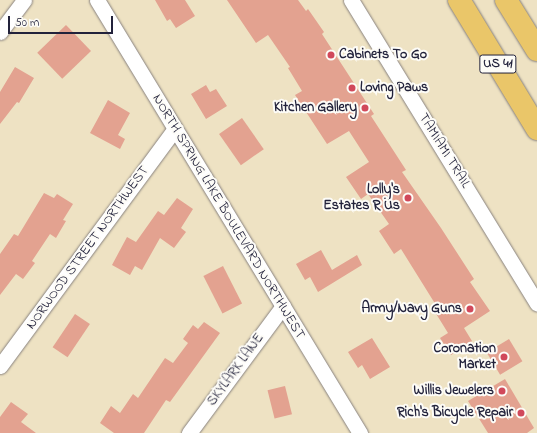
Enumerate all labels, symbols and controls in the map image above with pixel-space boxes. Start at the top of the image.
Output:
scale bar [10,8,115,34]
text: 50 m [15,14,39,32]
place label: Cabinets To Go [339,47,427,63]
marker: Cabinets To Go [326,50,336,60]
road number: US 41 [479,53,517,75]
place label: Loving Paws [360,80,428,96]
marker: Loving Paws [347,83,357,93]
street label: NORTH SPRING LAKE BOULEVARD NORTHWEST [148,92,308,342]
place label: Kitchen Gallery [274,100,357,116]
marker: Kitchen Gallery [360,103,370,113]
street label: TAMIAMI TRAIL [414,110,474,192]
street label: NORWOOD STREET NORTHWEST [23,163,153,333]
place label: Lolly's Estates R Us [323,182,400,214]
marker: Lolly's Estates R Us [403,193,413,203]
place label: Army/Navy Guns [362,301,462,317]
marker: Army/Navy Guns [465,304,475,314]
street label: SKYLARK LANE [204,330,268,410]
place label: Coronation Market [434,341,496,374]
marker: Coronation Market [499,352,509,362]
place label: Willis Jewelers [413,383,494,399]
marker: Willis Jewelers [497,386,507,396]
place label: Rich's Bicycle Repair [397,405,513,421]
marker: Rich's Bicycle Repair [516,408,526,418]

